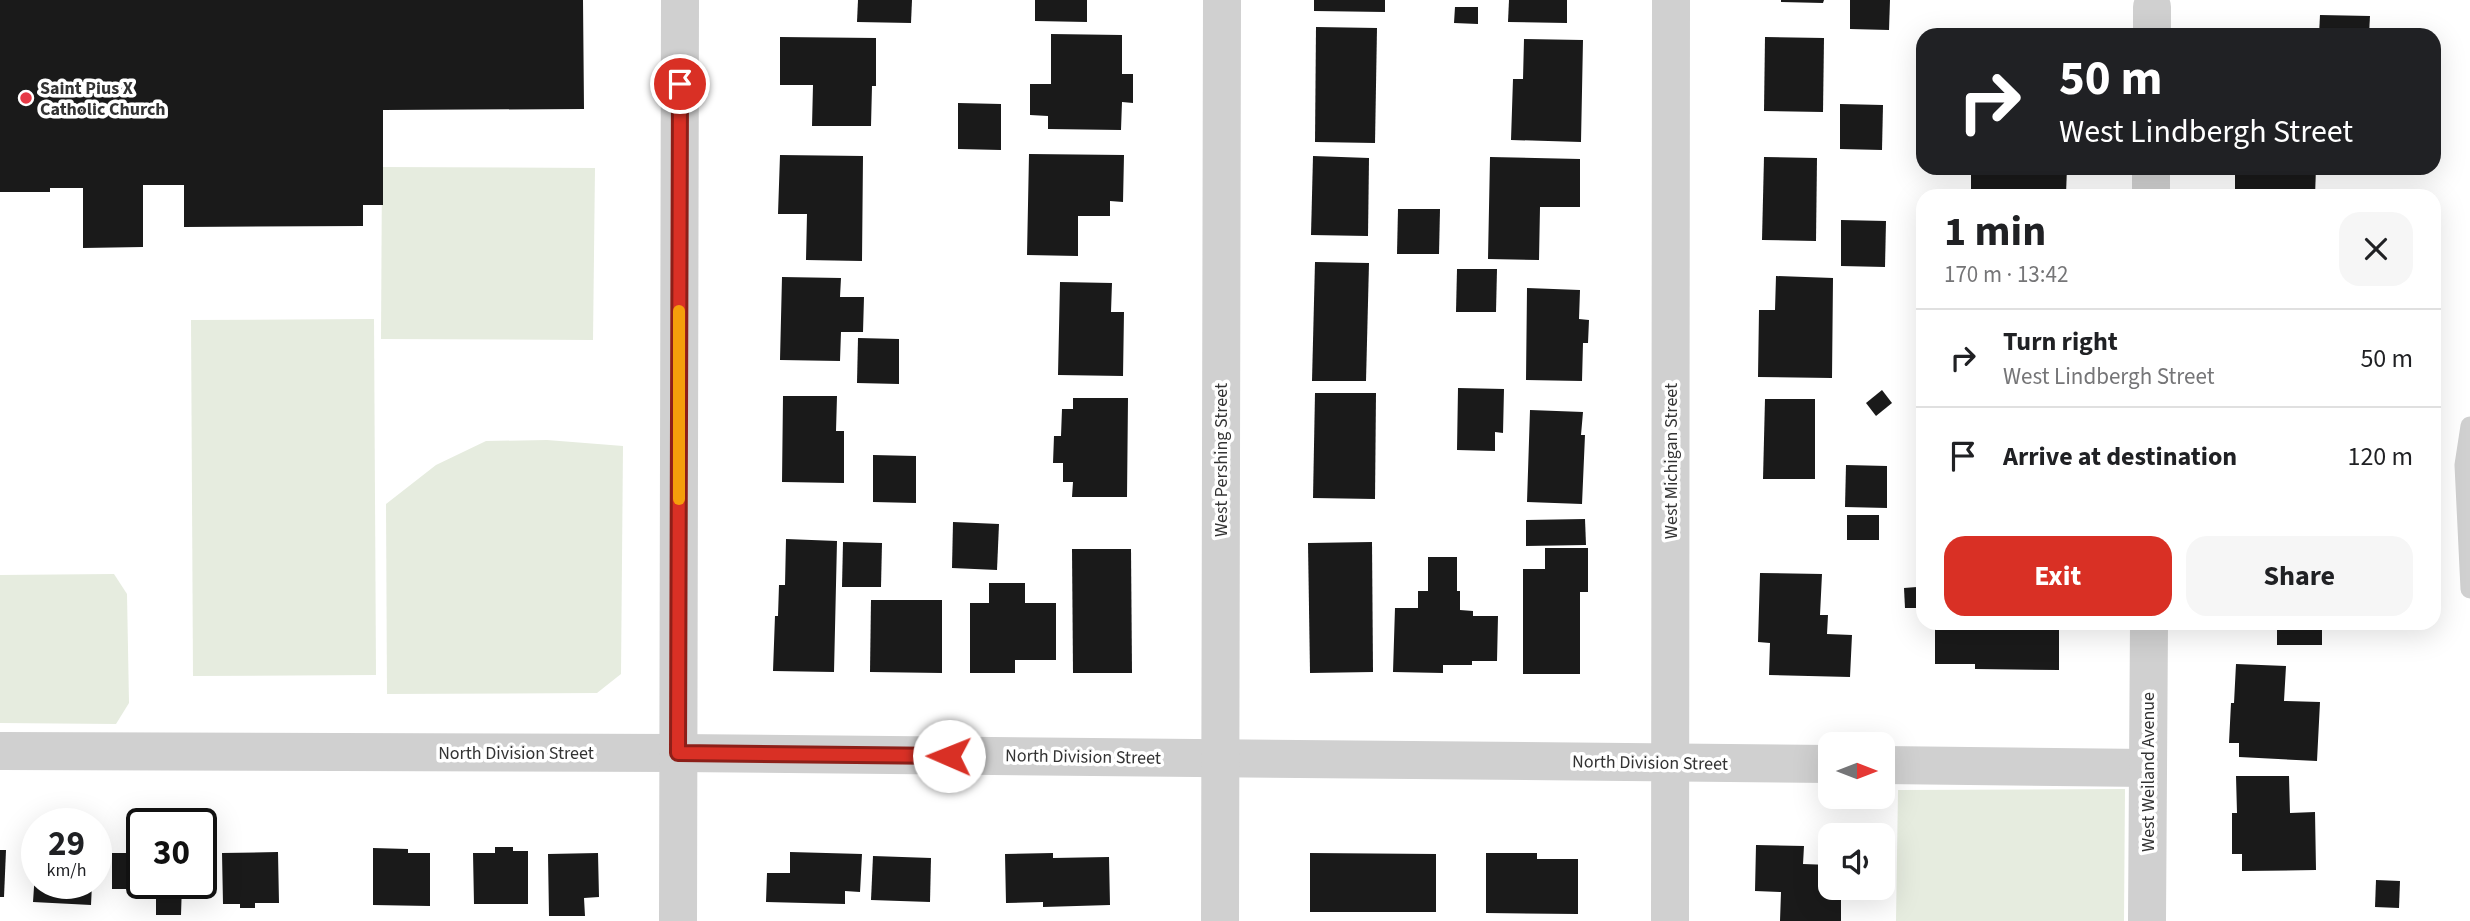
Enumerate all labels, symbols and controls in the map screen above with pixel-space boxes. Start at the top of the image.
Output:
text: 50 m [2059,44,2163,114]
pin [650,54,710,114]
icon: right [1944,56,2035,147]
icon: arrive [661,65,699,103]
place label: Saint Pius X Catholic Church [40,76,166,122]
marker: Saint Pius X Catholic Church [18,90,34,106]
text: West Lindbergh Street [2059,109,2353,155]
text: 1 min [1944,202,2046,262]
button: close [2339,212,2413,286]
text: 170 m · 13:42 [1944,258,2068,291]
text: Turn right [2003,323,2118,360]
icon: right [1944,339,1982,377]
text: 50 m [2360,340,2413,377]
text: West Lindbergh Street [2003,360,2214,393]
street label: West Pershing Street [1209,383,1234,537]
street label: West Michigan Street [1659,383,1684,539]
icon: arrive [1944,437,1982,475]
text: Arrive at destination [2003,438,2237,475]
text: 120 m [2347,438,2413,475]
button: Exit [1944,536,2172,616]
button: Share [2186,536,2413,616]
street label: West Weiland Avenue [2136,692,2161,852]
position arrow [912,719,986,793]
north arrow [1818,732,1895,808]
map controls [1818,732,1895,900]
street label: North Division Street [438,741,594,766]
street label: North Division Street [1005,743,1161,771]
street label: North Division Street [1572,749,1728,777]
speed limit sign: 30 [126,808,217,899]
text: 29 [48,819,85,869]
button: sound [1818,823,1895,900]
text: km/h [47,858,86,883]

